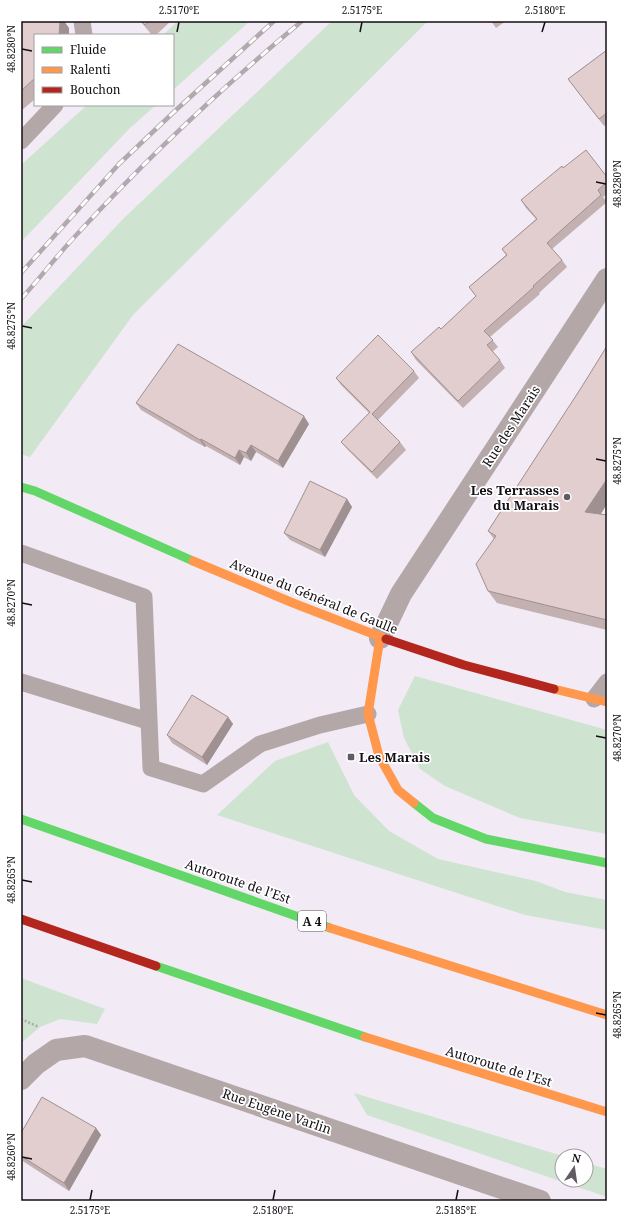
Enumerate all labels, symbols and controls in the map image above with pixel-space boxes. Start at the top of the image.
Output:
text: 2.5170°E [159,3,199,17]
text: 2.5175°E [342,3,382,17]
text: 2.5180°E [525,3,565,17]
text: 48.8280°N [4,25,18,73]
legend [34,34,174,106]
text: Fluide [70,41,106,58]
text: Ralenti [70,61,111,78]
text: Bouchon [70,81,121,98]
text: 48.8280°N [610,160,624,208]
text: 48.8275°N [4,302,18,350]
street label: Rue des Marais [478,382,544,470]
text: 48.8275°N [610,437,624,485]
place label: Les Terrasses du Marais [471,481,559,514]
marker: Les Terrasses du Marais [562,492,572,502]
street label: Avenue du Général de Gaulle [227,554,401,638]
text: 48.8270°N [4,579,18,627]
text: 48.8270°N [610,714,624,762]
place label: Les Marais [359,748,430,766]
marker: Les Marais [346,752,356,762]
street label: Autoroute de l’Est [183,855,293,908]
text: 48.8265°N [4,856,18,904]
road number: A 4 [298,911,326,931]
text: 48.8265°N [610,991,624,1039]
street label: Autoroute de l’Est [444,1041,555,1091]
street label: Rue Eugène Varlin [220,1084,334,1138]
text: 48.8260°N [4,1133,18,1181]
north arrow [554,1148,594,1188]
text: N [570,1149,583,1166]
text: 2.5175°E [70,1203,110,1217]
text: 2.5180°E [253,1203,293,1217]
text: 2.5185°E [436,1203,476,1217]

